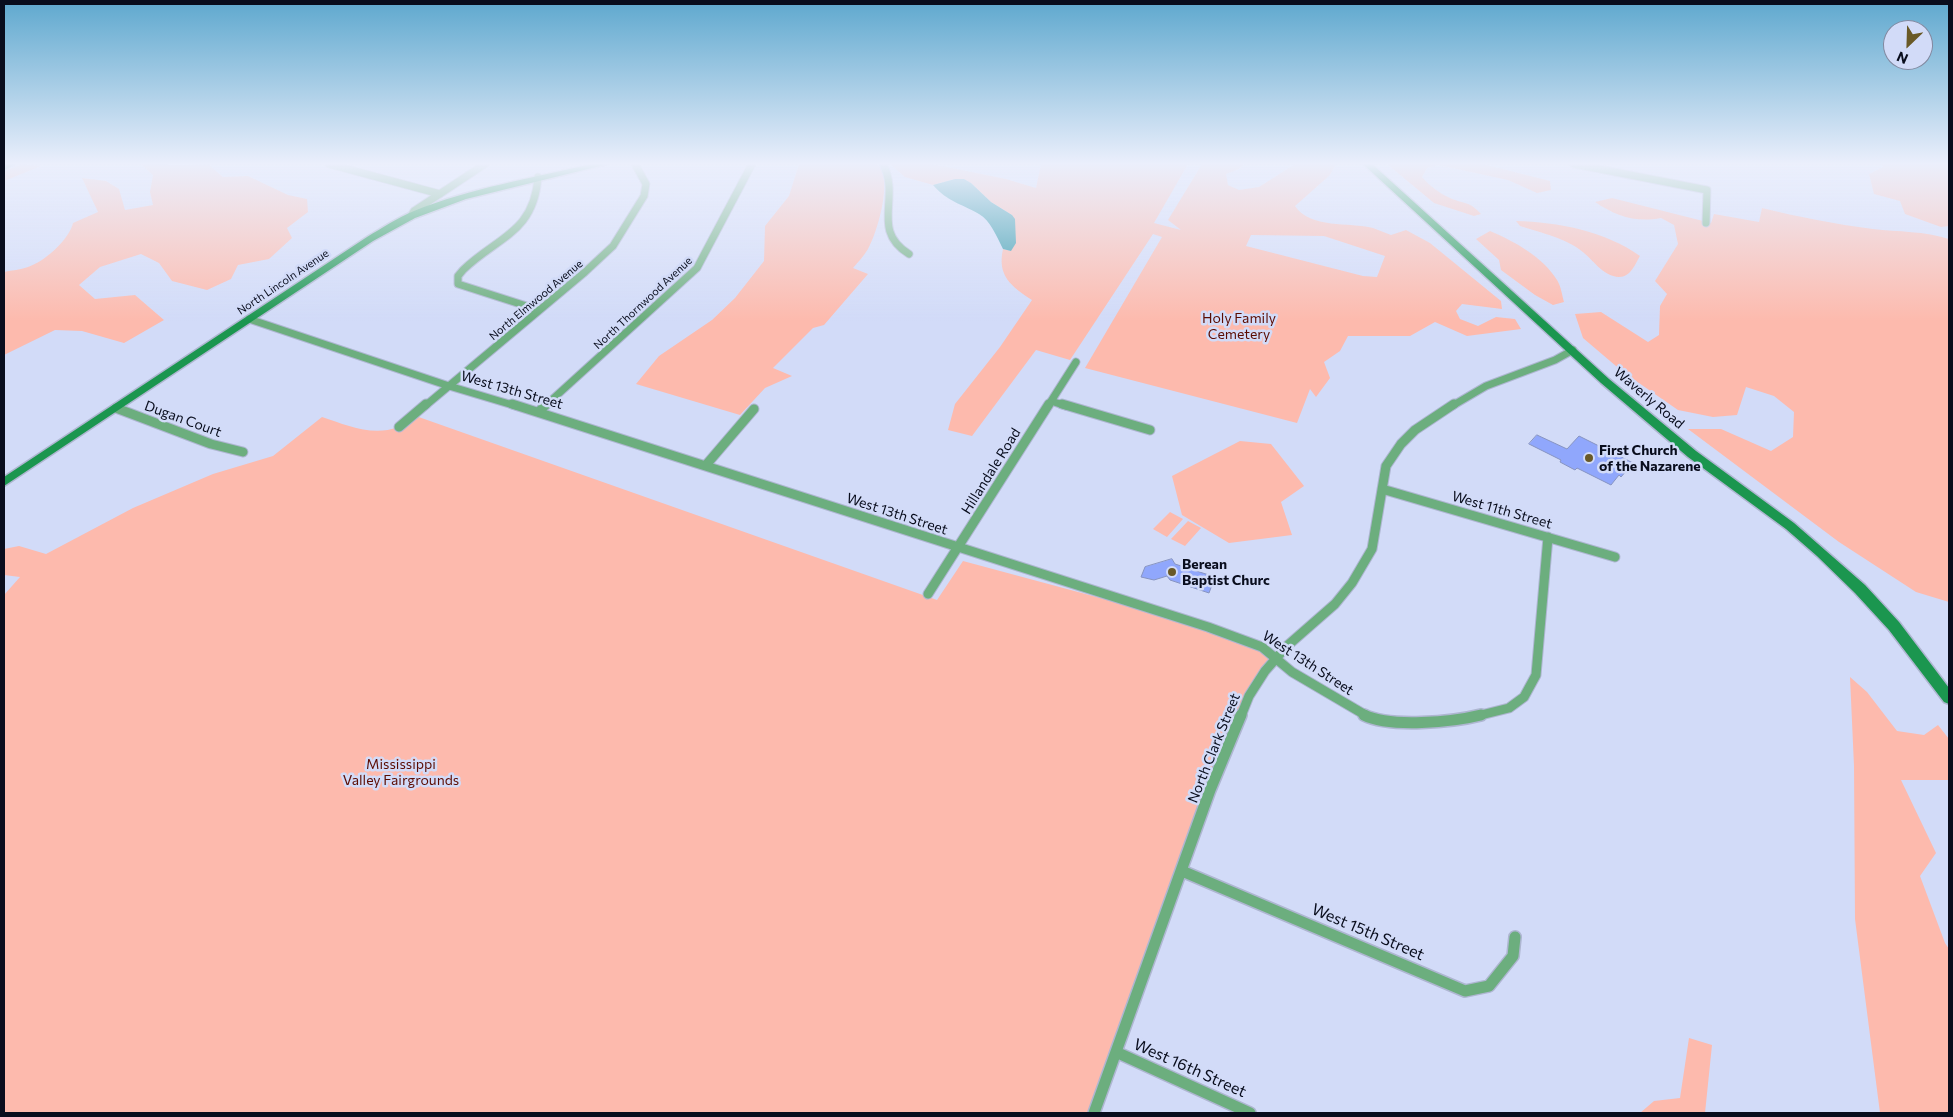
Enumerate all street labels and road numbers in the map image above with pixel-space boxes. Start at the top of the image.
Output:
street label: North Lincoln Avenue [235,246,331,318]
street label: North Thornwood Avenue [591,254,695,352]
street label: North Elmwood Avenue [487,257,585,343]
street label: Waverly Road [1610,364,1688,432]
street label: West 13th Street [459,367,565,413]
street label: Dugan Court [142,397,224,441]
street label: Hillandale Road [958,425,1024,517]
street label: West 11th Street [1450,488,1554,532]
street label: West 13th Street [844,490,950,538]
street label: West 13th Street [1259,627,1357,699]
street label: North Clark Street [1184,691,1244,805]
street label: West 15th Street [1309,900,1427,964]
street label: West 16th Street [1131,1035,1249,1101]

